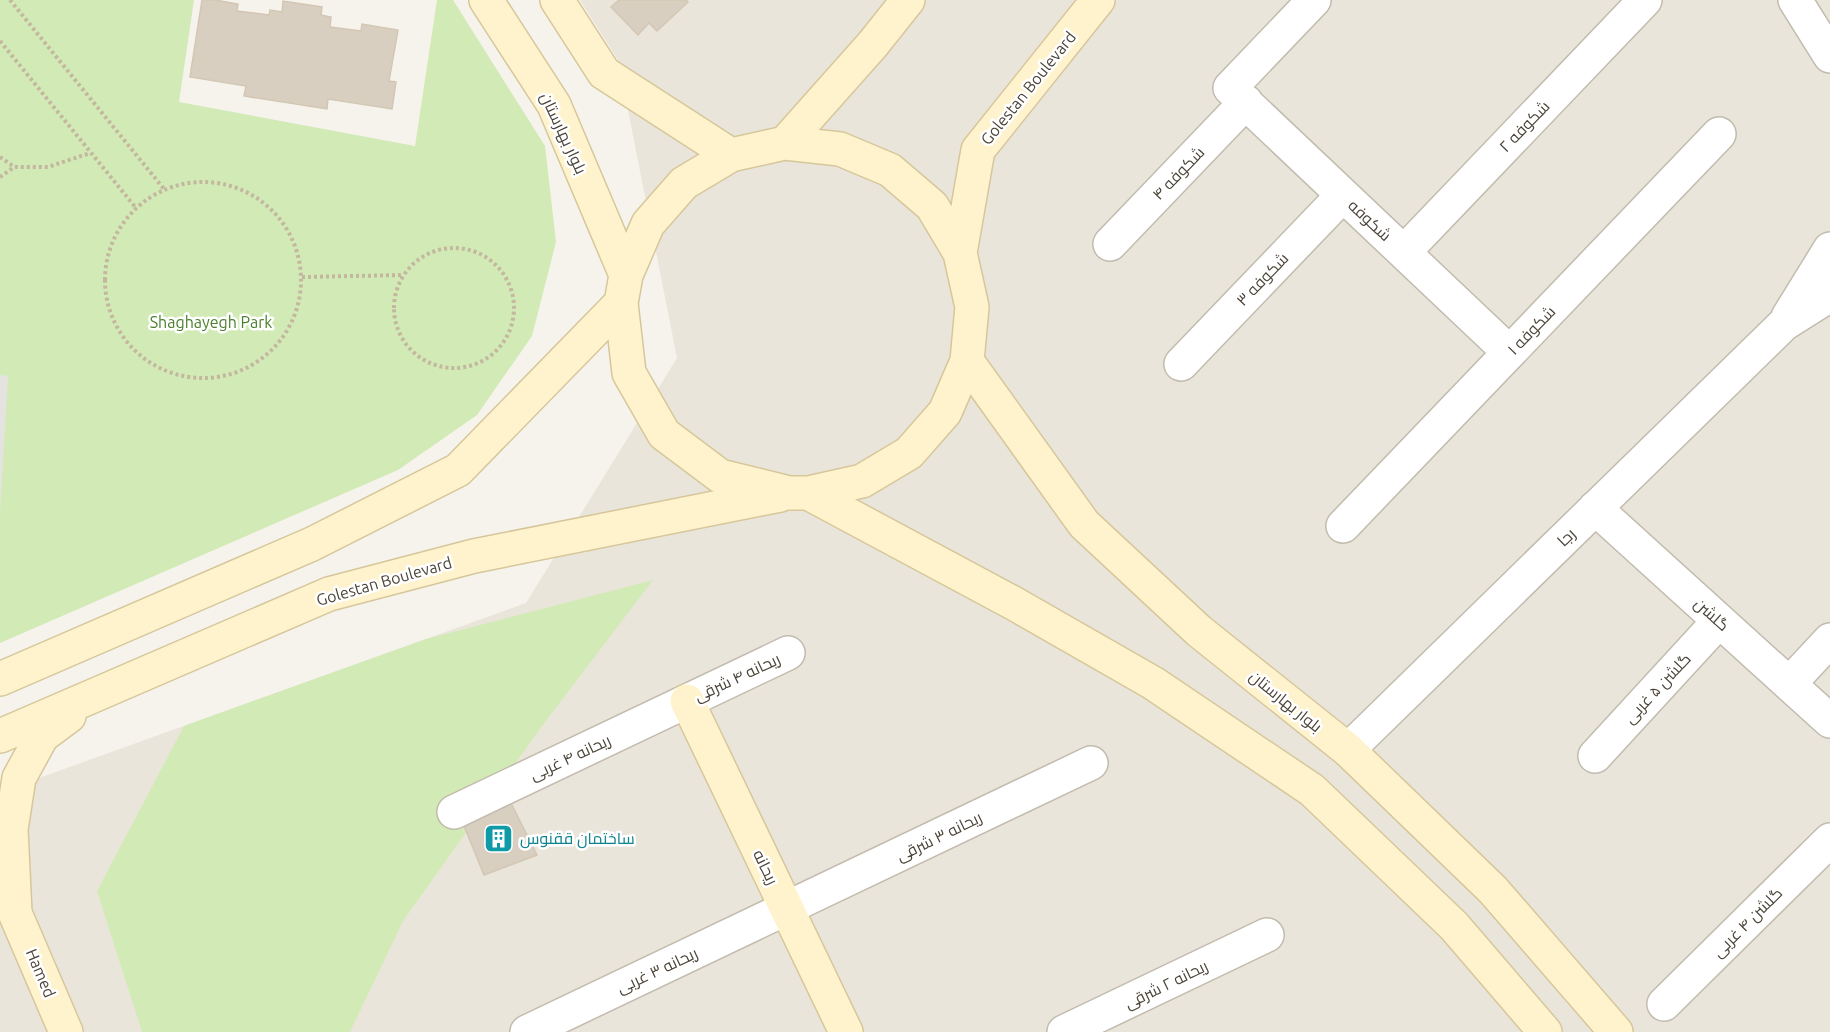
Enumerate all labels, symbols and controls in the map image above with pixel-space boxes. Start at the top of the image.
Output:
street label: Golestan Boulevard [977,28,1079,148]
street label: بلوار بهارستان [536,89,591,177]
street label: شکوفه ۲ [1495,97,1553,156]
street label: شکوفه ۴ [1149,143,1208,204]
street label: شکوفه [1344,196,1395,245]
street label: شکوفه ۳ [1232,249,1292,310]
street label: شکوفه ۱ [1503,302,1559,359]
park label: Shaghayegh Park [150,313,272,331]
street label: رجا [1553,524,1579,550]
street label: Golestan Boulevard [314,553,454,609]
street label: گلشن [1690,594,1733,636]
street label: ریحانه ۴ شرقی [691,649,784,707]
street label: گلشن ۵ غربی [1620,649,1695,728]
street label: بلوار بهارستان [1245,666,1326,737]
street label: ریحانه ۴ غربی [527,730,614,785]
street label: ریحانه ۳ شرقی [893,808,986,866]
building icon: ساختمان ققنوس [483,822,515,854]
place label: ساختمان ققنوس [520,829,635,849]
street label: ریحانه [749,847,782,888]
street label: گلشن ۴ غربی [1708,883,1787,962]
street label: ریحانه ۳ غربی [614,943,701,998]
street label: Hamed [23,946,59,1000]
street label: ریحانه ۲ شرقی [1121,956,1212,1014]

